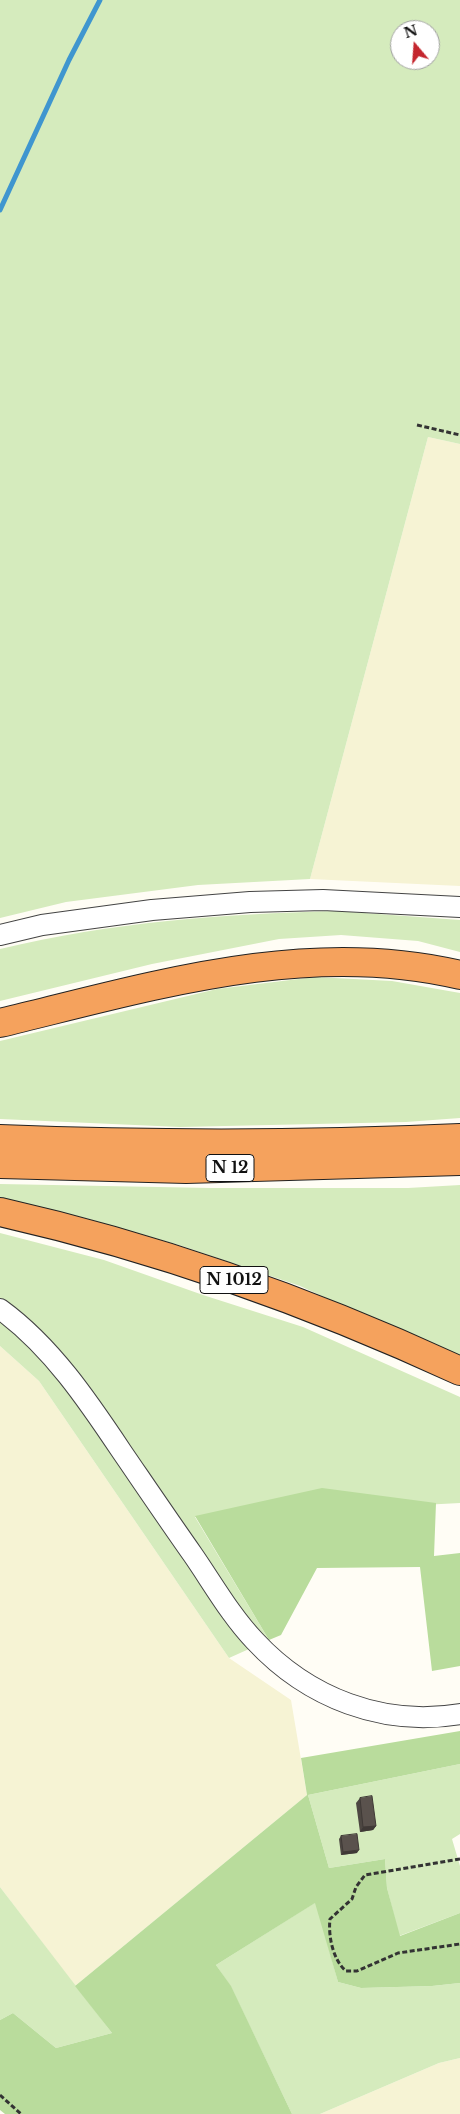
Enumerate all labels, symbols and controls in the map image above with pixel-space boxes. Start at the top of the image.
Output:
north arrow [390,20,440,70]
text: N [402,21,420,42]
road number: N 12 [206,1154,254,1182]
road number: N 1012 [200,1266,268,1294]

